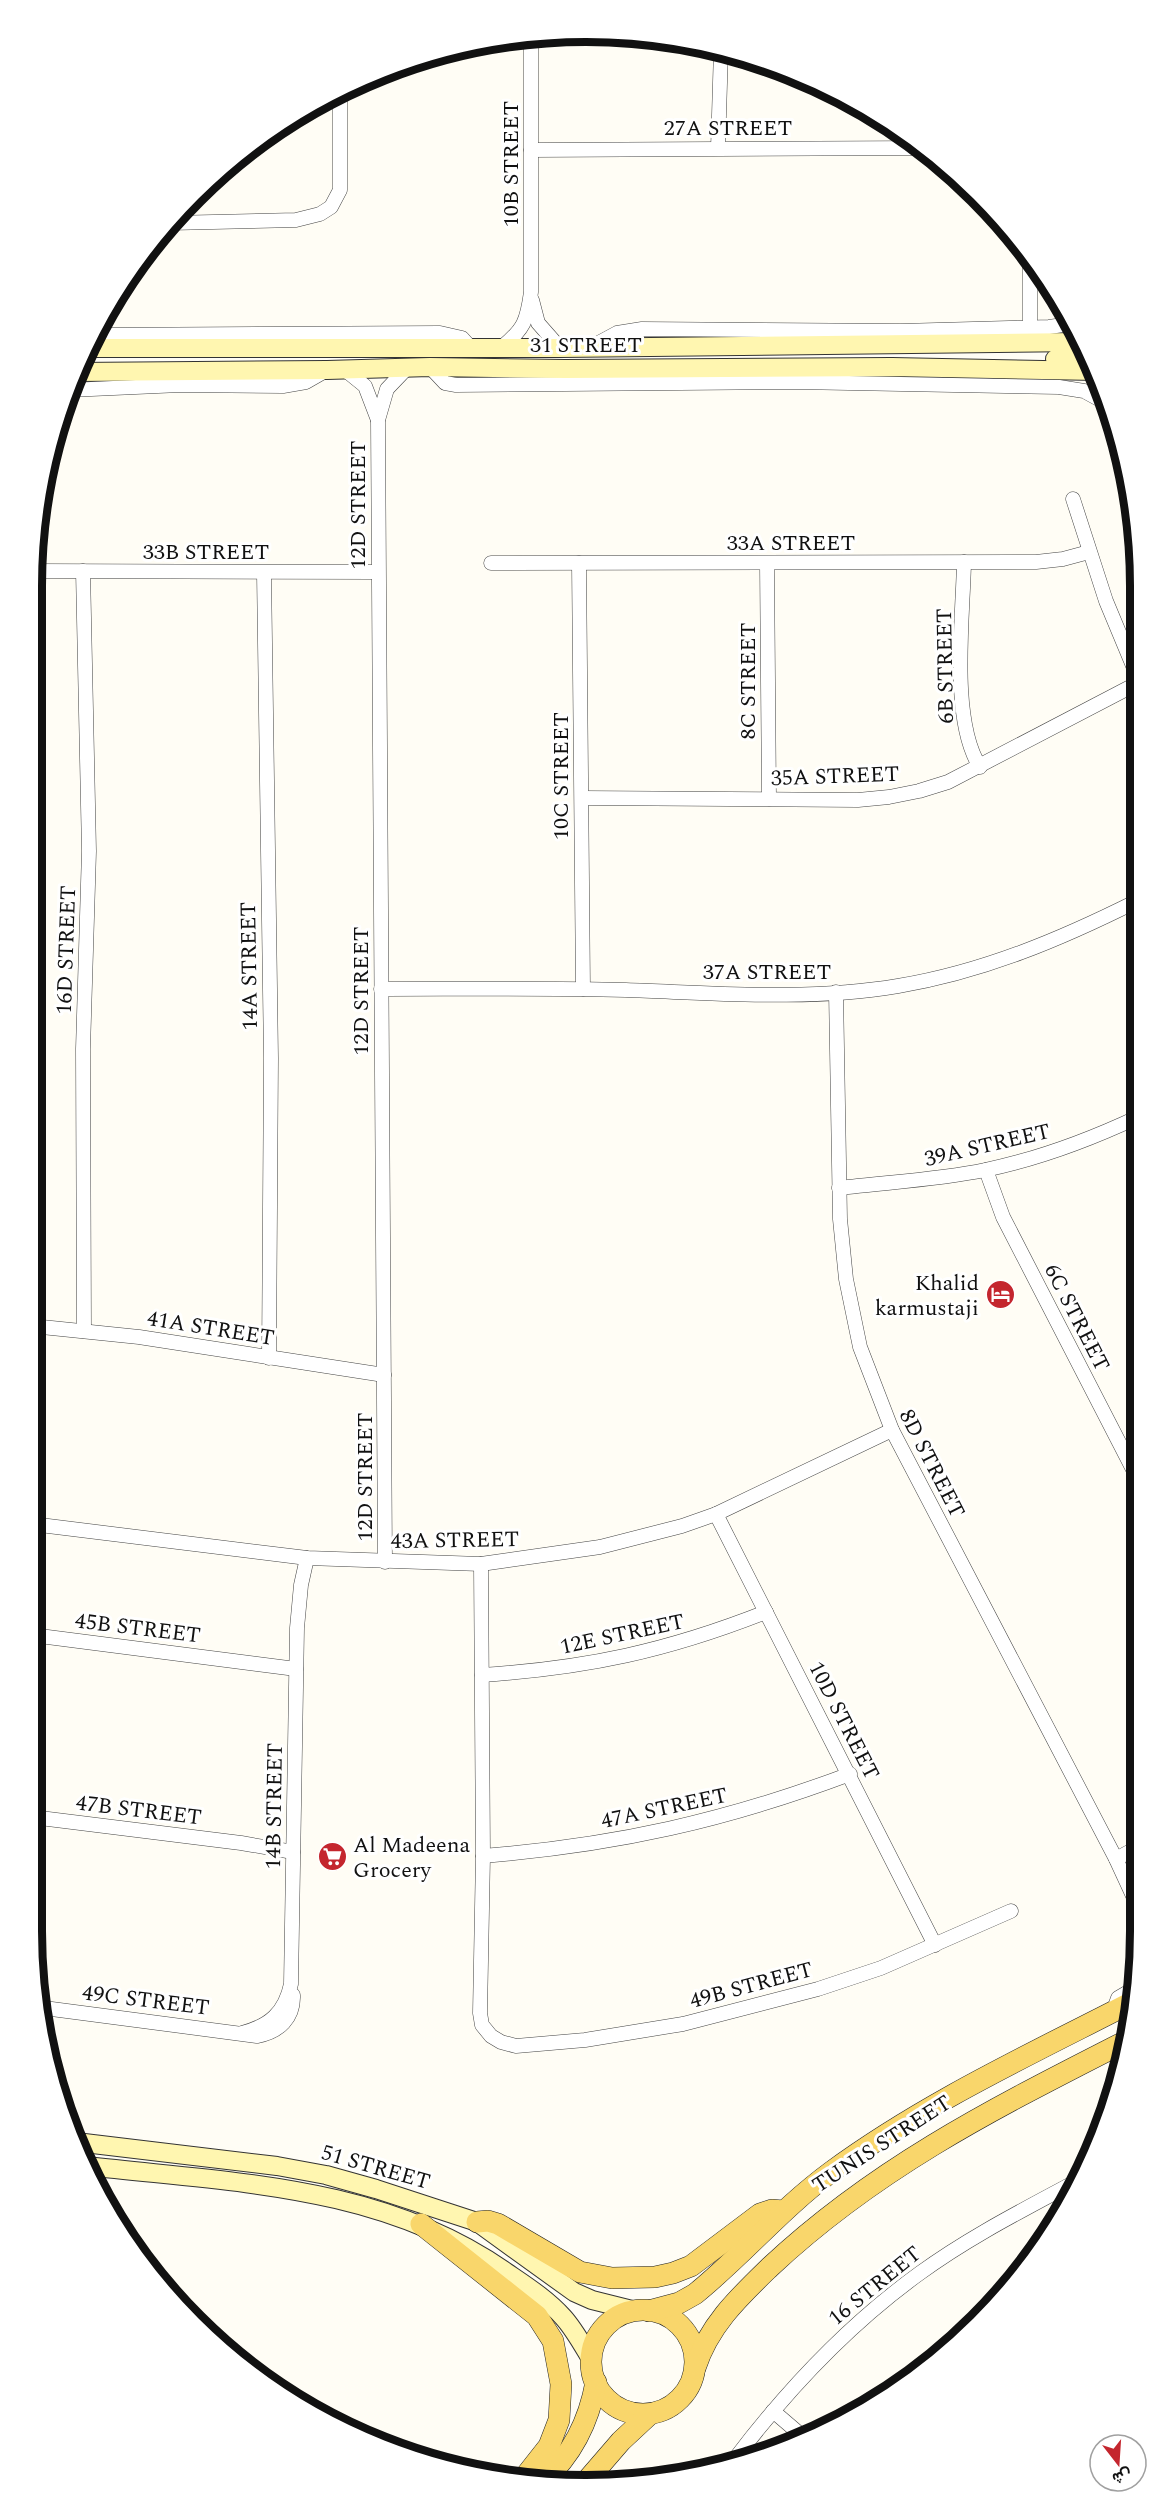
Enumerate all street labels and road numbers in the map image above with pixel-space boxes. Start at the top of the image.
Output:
street label: 10B STREET [495,101,528,227]
street label: 27A STREET [664,112,792,145]
street label: 31 STREET [530,329,642,362]
street label: 12D STREET [342,440,375,570]
street label: 33A STREET [727,527,855,560]
street label: 33B STREET [143,536,269,569]
street label: 6B STREET [928,608,963,724]
street label: 8C STREET [732,622,765,740]
street label: 10C STREET [545,712,578,840]
street label: 35A STREET [770,758,900,795]
street label: 16D STREET [48,885,85,1015]
street label: 14A STREET [232,901,267,1031]
street label: 12D STREET [345,926,378,1056]
street label: 37A STREET [703,956,831,989]
street label: 39A STREET [921,1115,1054,1176]
street label: 6C STREET [1035,1258,1118,1377]
street label: 41A STREET [145,1302,277,1355]
street label: 8D STREET [890,1404,973,1524]
street label: 12D STREET [349,1412,382,1542]
street label: 43A STREET [390,1523,520,1558]
street label: 45B STREET [73,1604,203,1653]
street label: 12E STREET [557,1605,688,1664]
street label: 10D STREET [800,1656,888,1786]
street label: 14B STREET [257,1742,292,1870]
street label: 47A STREET [598,1779,731,1838]
street label: 47B STREET [74,1786,204,1835]
street label: 49B STREET [686,1953,817,2018]
street label: 49C STREET [80,1976,211,2025]
street label: TUNIS STREET [806,2087,958,2202]
street label: 51 STREET [317,2136,434,2199]
street label: 16 STREET [821,2238,929,2334]

